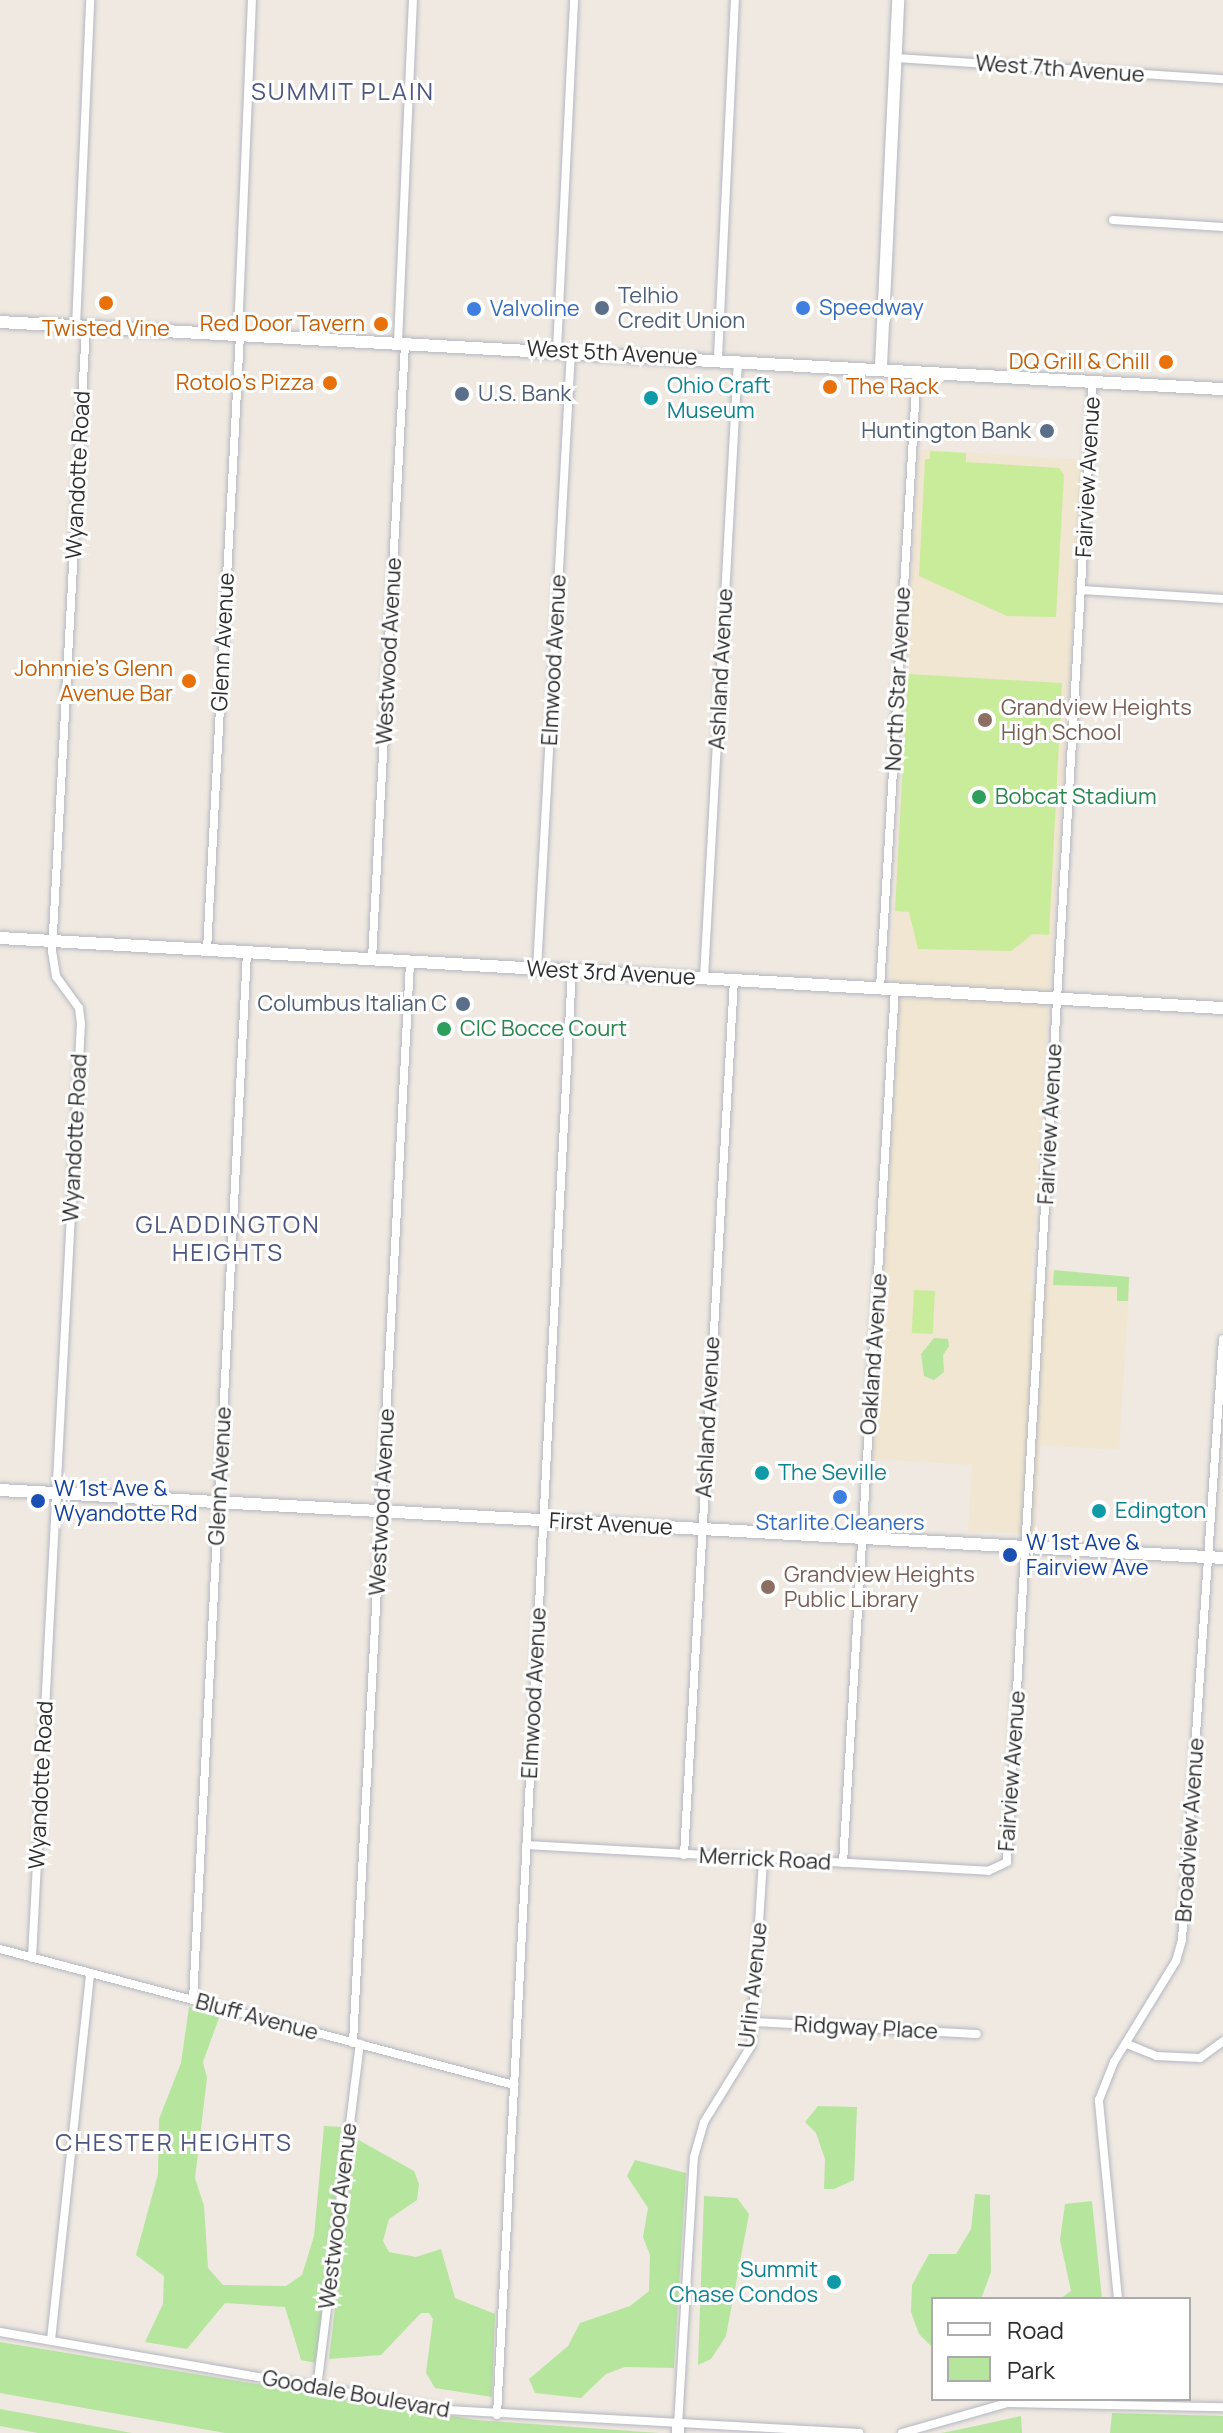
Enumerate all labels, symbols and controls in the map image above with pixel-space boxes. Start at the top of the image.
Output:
street label: West 7th Avenue [975,50,1145,88]
district label: SUMMIT PLAIN [251,77,435,105]
place label: Telhio Credit Union [618,282,745,334]
marker: Twisted Vine [97,294,115,312]
place label: Speedway [819,295,924,321]
place label: Valvoline [490,296,580,322]
marker: Telhio Credit Union [593,299,611,317]
marker: Speedway [794,299,812,317]
marker: Valvoline [465,300,483,318]
place label: Red Door Tavern [200,311,365,337]
marker: Red Door Tavern [372,315,390,333]
place label: Twisted Vine [42,316,170,342]
street label: West 5th Avenue [526,335,698,371]
place label: DQ Grill & Chill [1009,349,1150,375]
marker: DQ Grill & Chill [1157,353,1175,371]
place label: Rotolo's Pizza [176,370,314,396]
place label: Ohio Craft Museum [667,372,771,424]
marker: Rotolo's Pizza [321,374,339,392]
place label: The Rack [846,374,939,400]
marker: The Rack [821,378,839,396]
place label: U.S. Bank [478,381,571,407]
marker: U.S. Bank [453,385,471,403]
marker: Ohio Craft Museum [642,389,660,407]
street label: Wyandotte Road [60,390,96,560]
street label: Fairview Avenue [1071,396,1105,558]
place label: Huntington Bank [861,418,1031,444]
marker: Huntington Bank [1038,422,1056,440]
street label: Westwood Avenue [371,557,407,745]
street label: Glenn Avenue [206,572,240,712]
street label: Elmwood Avenue [536,574,572,746]
street label: North Star Avenue [880,586,916,772]
street label: Ashland Avenue [704,588,738,750]
place label: Johnnie's Glenn Avenue Bar [14,655,173,706]
marker: Johnnie's Glenn Avenue Bar [180,672,198,690]
place label: Grandview Heights High School [1001,694,1192,746]
marker: Grandview Heights High School [976,711,994,729]
place label: Bobcat Stadium [995,784,1157,810]
marker: Bobcat Stadium [970,788,988,806]
street label: West 3rd Avenue [526,955,696,991]
place label: Columbus Italian C [257,991,447,1017]
marker: Columbus Italian C [454,995,472,1013]
place label: CIC Bocce Court [460,1016,627,1042]
marker: CIC Bocce Court [435,1020,453,1038]
street label: Fairview Avenue [1033,1043,1067,1205]
street label: Wyandotte Road [57,1053,93,1223]
district label: GLADDINGTON HEIGHTS [135,1210,321,1266]
street label: Oakland Avenue [855,1272,893,1436]
street label: Ashland Avenue [691,1336,725,1498]
street label: Glenn Avenue [203,1406,237,1546]
street label: Westwood Avenue [364,1408,400,1596]
place label: The Seville [778,1460,887,1486]
marker: The Seville [753,1464,771,1482]
place label: W 1st Ave & Wyandotte Rd [54,1475,197,1526]
marker: Starlite Cleaners [831,1488,849,1506]
marker: W 1st Ave & Wyandotte Rd [29,1492,47,1510]
place label: Edington [1115,1498,1206,1524]
marker: Edington [1090,1502,1108,1520]
street label: First Avenue [549,1508,673,1540]
place label: Starlite Cleaners [755,1510,925,1536]
place label: W 1st Ave & Fairview Ave [1026,1529,1149,1580]
marker: W 1st Ave & Fairview Ave [1001,1546,1019,1564]
place label: Grandview Heights Public Library [784,1561,975,1612]
marker: Grandview Heights Public Library [759,1578,777,1596]
street label: Elmwood Avenue [516,1607,552,1779]
street label: Fairview Avenue [993,1690,1031,1852]
street label: Wyandotte Road [23,1700,59,1870]
street label: Broadview Avenue [1170,1737,1210,1923]
street label: Merrick Road [698,1842,832,1876]
street label: Urlin Avenue [733,1921,773,2049]
street label: Bluff Avenue [193,1988,321,2046]
street label: Ridgway Place [793,2011,939,2045]
street label: Westwood Avenue [313,2121,363,2311]
district label: CHESTER HEIGHTS [55,2128,293,2156]
place label: Summit Chase Condos [669,2256,818,2308]
marker: Summit Chase Condos [825,2273,843,2291]
legend [931,2297,1191,2401]
text: Road [1007,2313,1064,2346]
text: Park [1007,2353,1055,2386]
street label: Goodale Boulevard [260,2365,452,2423]

